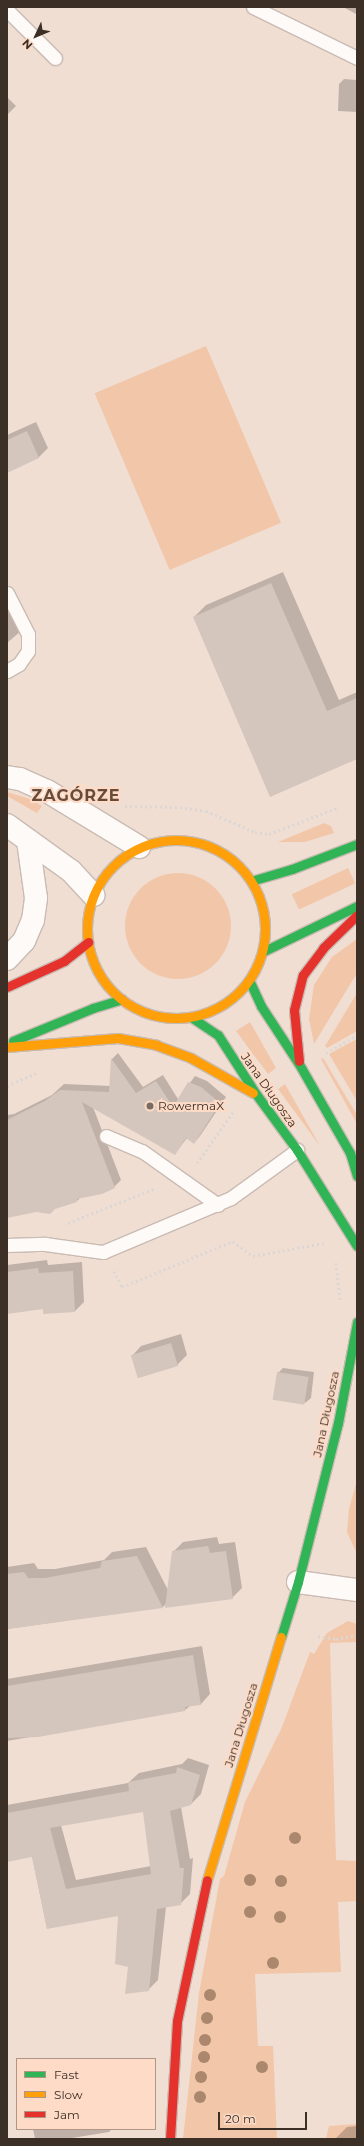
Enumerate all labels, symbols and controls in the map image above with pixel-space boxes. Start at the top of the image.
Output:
north arrow [16,16,56,56]
text: N [19,36,35,52]
district label: ZAGÓRZE [32,786,120,806]
street label: Jana Długosza [238,1050,300,1130]
place label: RowermaX [158,1099,224,1113]
marker: RowermaX [145,1101,155,1111]
street label: Jana Długosza [310,1370,342,1458]
street label: Jana Długosza [221,1681,261,1769]
legend [16,2058,156,2130]
text: Fast [54,2067,79,2082]
text: Slow [54,2087,83,2102]
scale bar [220,2104,309,2130]
text: Jam [54,2107,80,2122]
text: 20 m [225,2111,256,2126]

